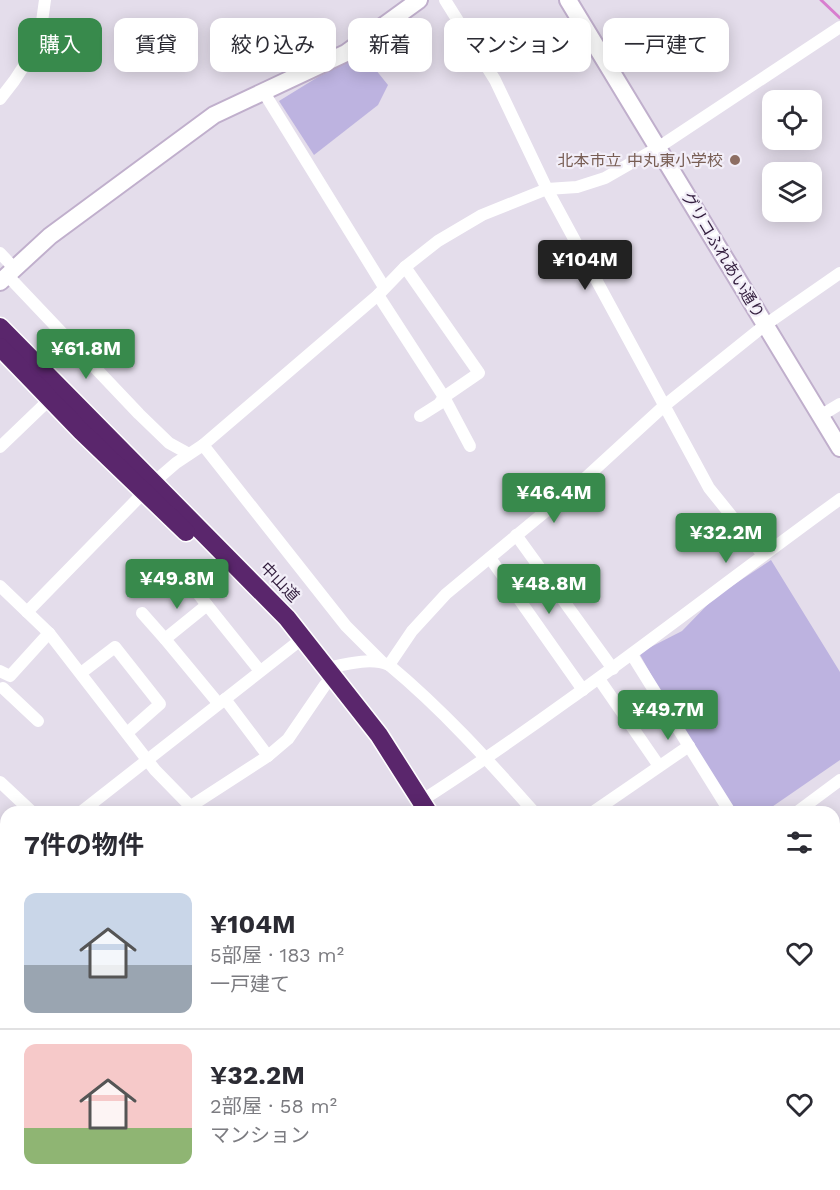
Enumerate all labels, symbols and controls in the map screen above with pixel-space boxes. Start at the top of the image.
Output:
chip: 購入 [18,18,102,72]
chip: 賃貸 [114,18,198,72]
chip: 絞り込み [210,18,336,72]
chip: 新着 [348,18,432,72]
chip: マンション [444,18,591,72]
chip: 一戸建て [603,18,729,72]
map controls [762,90,822,222]
button: locate [762,90,822,150]
place label: 北本市立 中丸東小学校 [558,151,723,170]
marker: 北本市立 中丸東小学校 [728,153,742,167]
button: layers [762,162,822,222]
street label: グリコふれあい通り [678,188,768,322]
pin: ¥104M [543,240,627,291]
text: ¥104M [552,247,618,271]
pin: ¥61.8M [37,329,135,380]
text: ¥61.8M [51,336,121,360]
pin: ¥46.4M [505,473,603,524]
text: ¥46.4M [516,480,592,504]
pin: ¥32.2M [677,513,775,564]
text: ¥32.2M [689,520,763,544]
street label: 中山道 [256,558,304,606]
pin: ¥49.8M [128,559,226,610]
pin: ¥48.8M [500,564,598,615]
text: ¥49.8M [140,566,215,590]
text: ¥48.8M [511,571,587,595]
pin: ¥49.7M [619,690,717,741]
text: ¥49.7M [632,697,704,721]
icon: filters [783,826,816,859]
text: 7件の物件 [24,830,144,860]
text: ¥104M [210,909,296,939]
icon: home [72,917,144,989]
icon: heart [783,937,816,970]
text: 5部屋 · 183 m² [210,943,344,967]
text: 一戸建て [210,972,290,996]
text: ¥32.2M [210,1060,305,1090]
icon: home [72,1068,144,1140]
icon: heart [783,1088,816,1121]
text: 2部屋 · 58 m² [210,1094,337,1118]
text: マンション [210,1123,310,1147]

